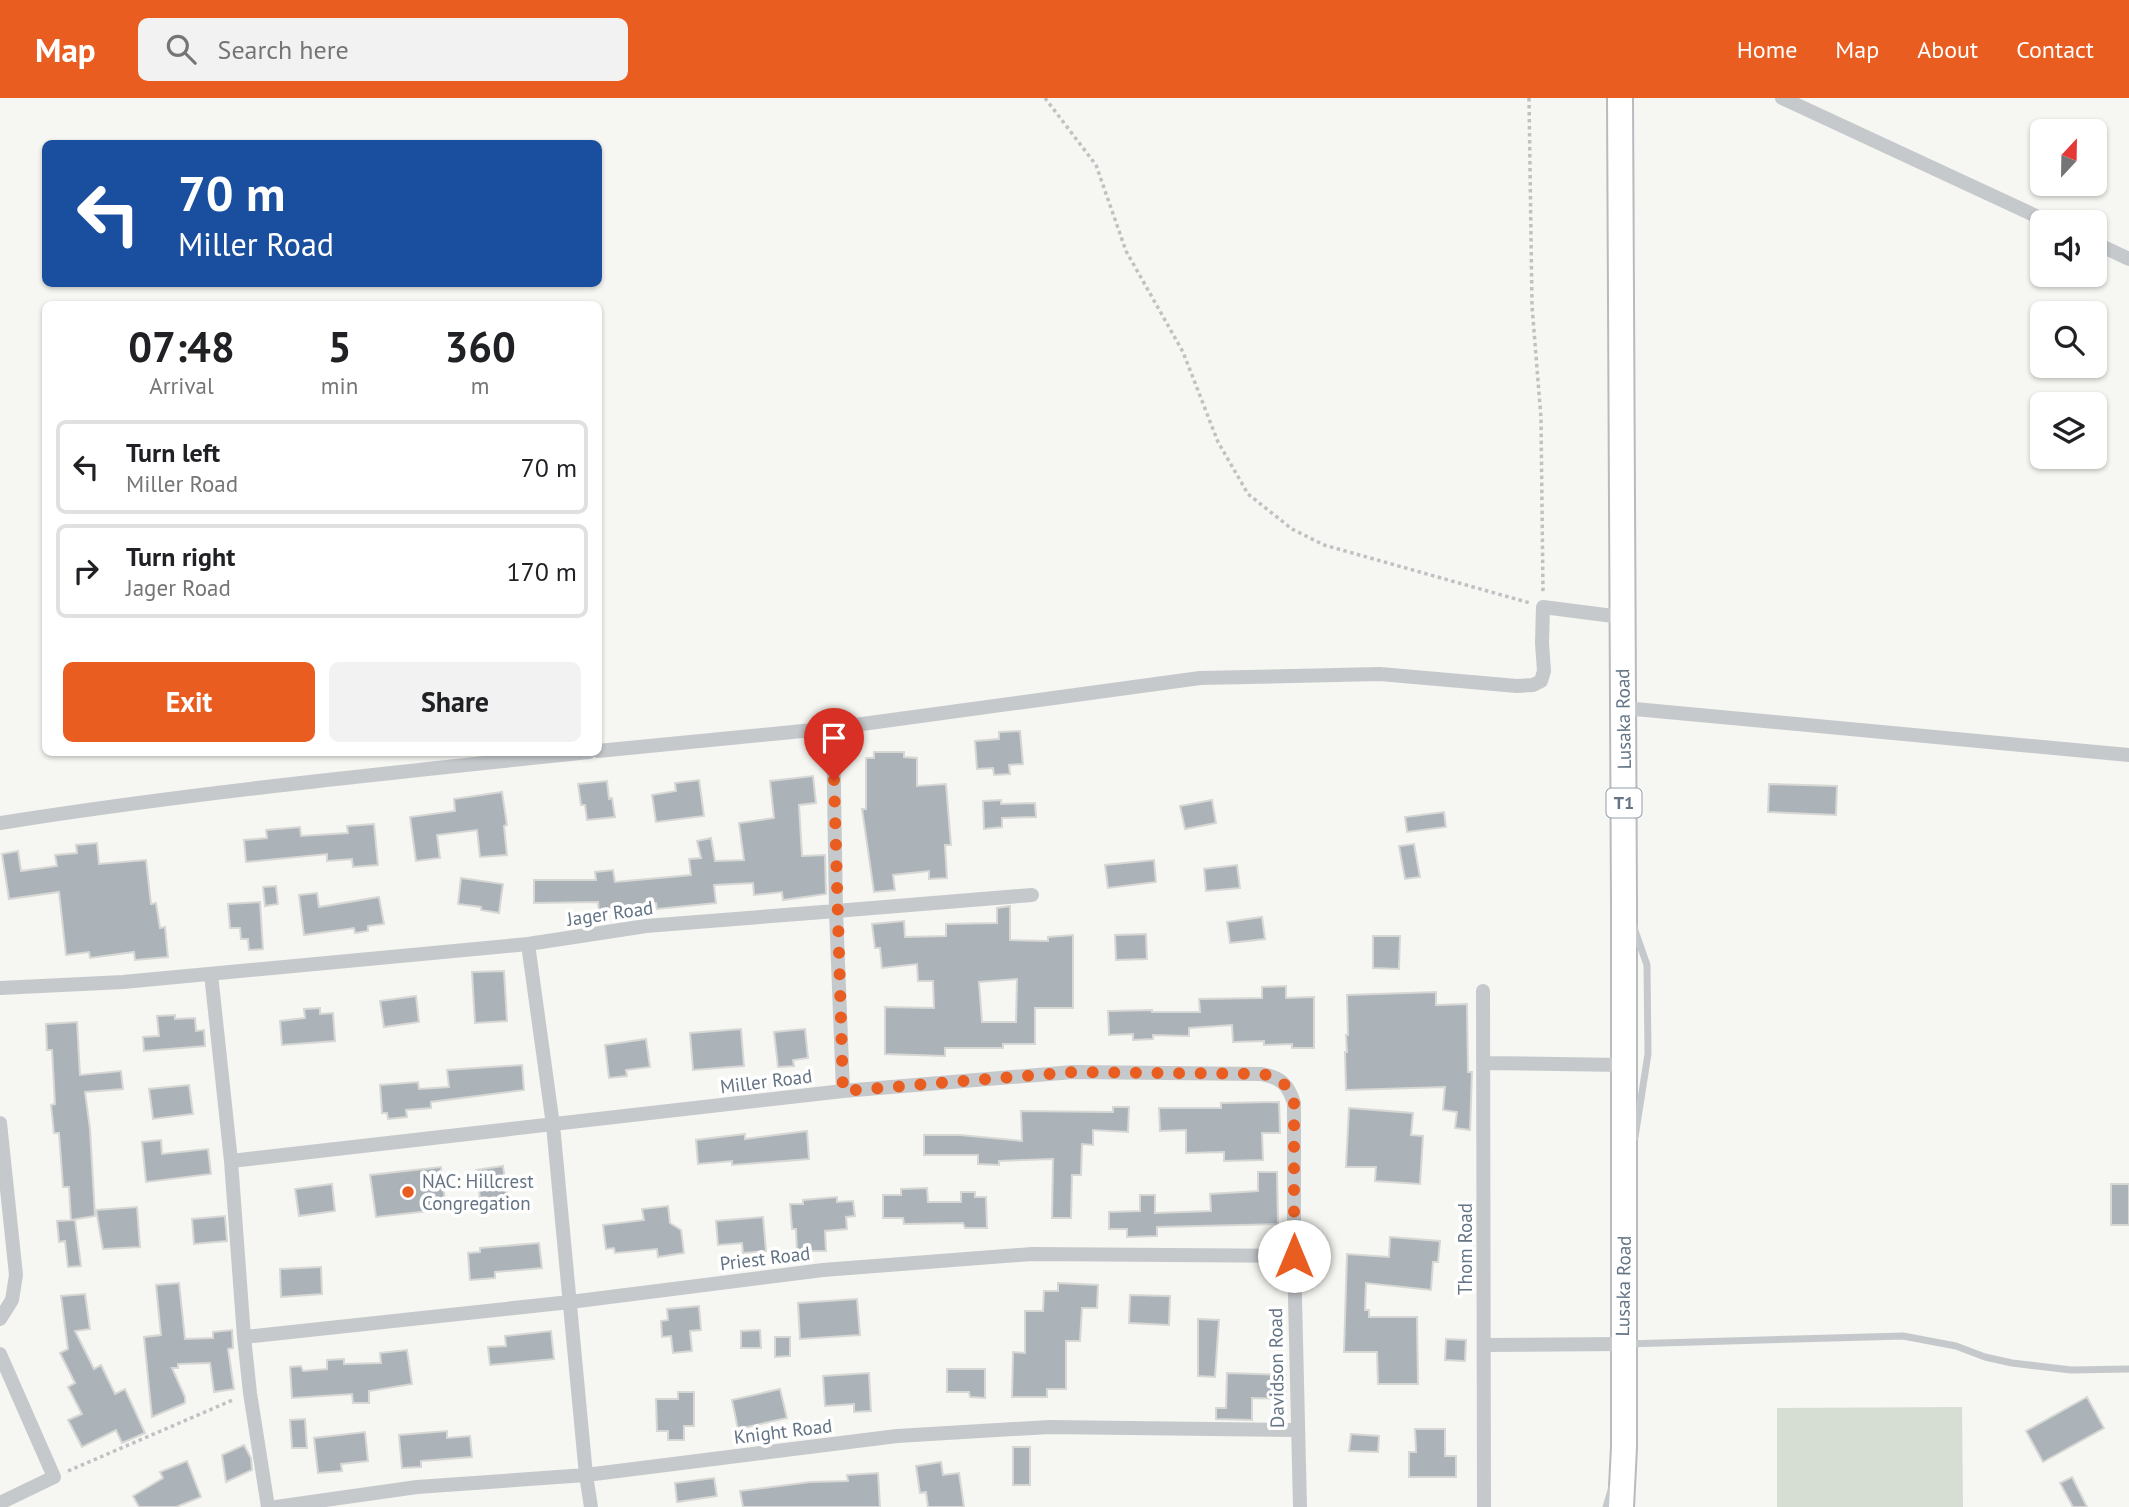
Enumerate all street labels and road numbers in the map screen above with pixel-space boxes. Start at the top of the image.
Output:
street label: Lusaka Road [1610,668,1636,770]
road number: T1 [1606,788,1642,818]
street label: Jager Road [564,895,655,931]
street label: Miller Road [719,1063,813,1099]
street label: Thom Road [1453,1203,1477,1295]
street label: Lusaka Road [1610,1235,1636,1337]
street label: Priest Road [718,1241,812,1275]
street label: Davidson Road [1263,1308,1289,1428]
street label: Knight Road [732,1413,834,1449]

